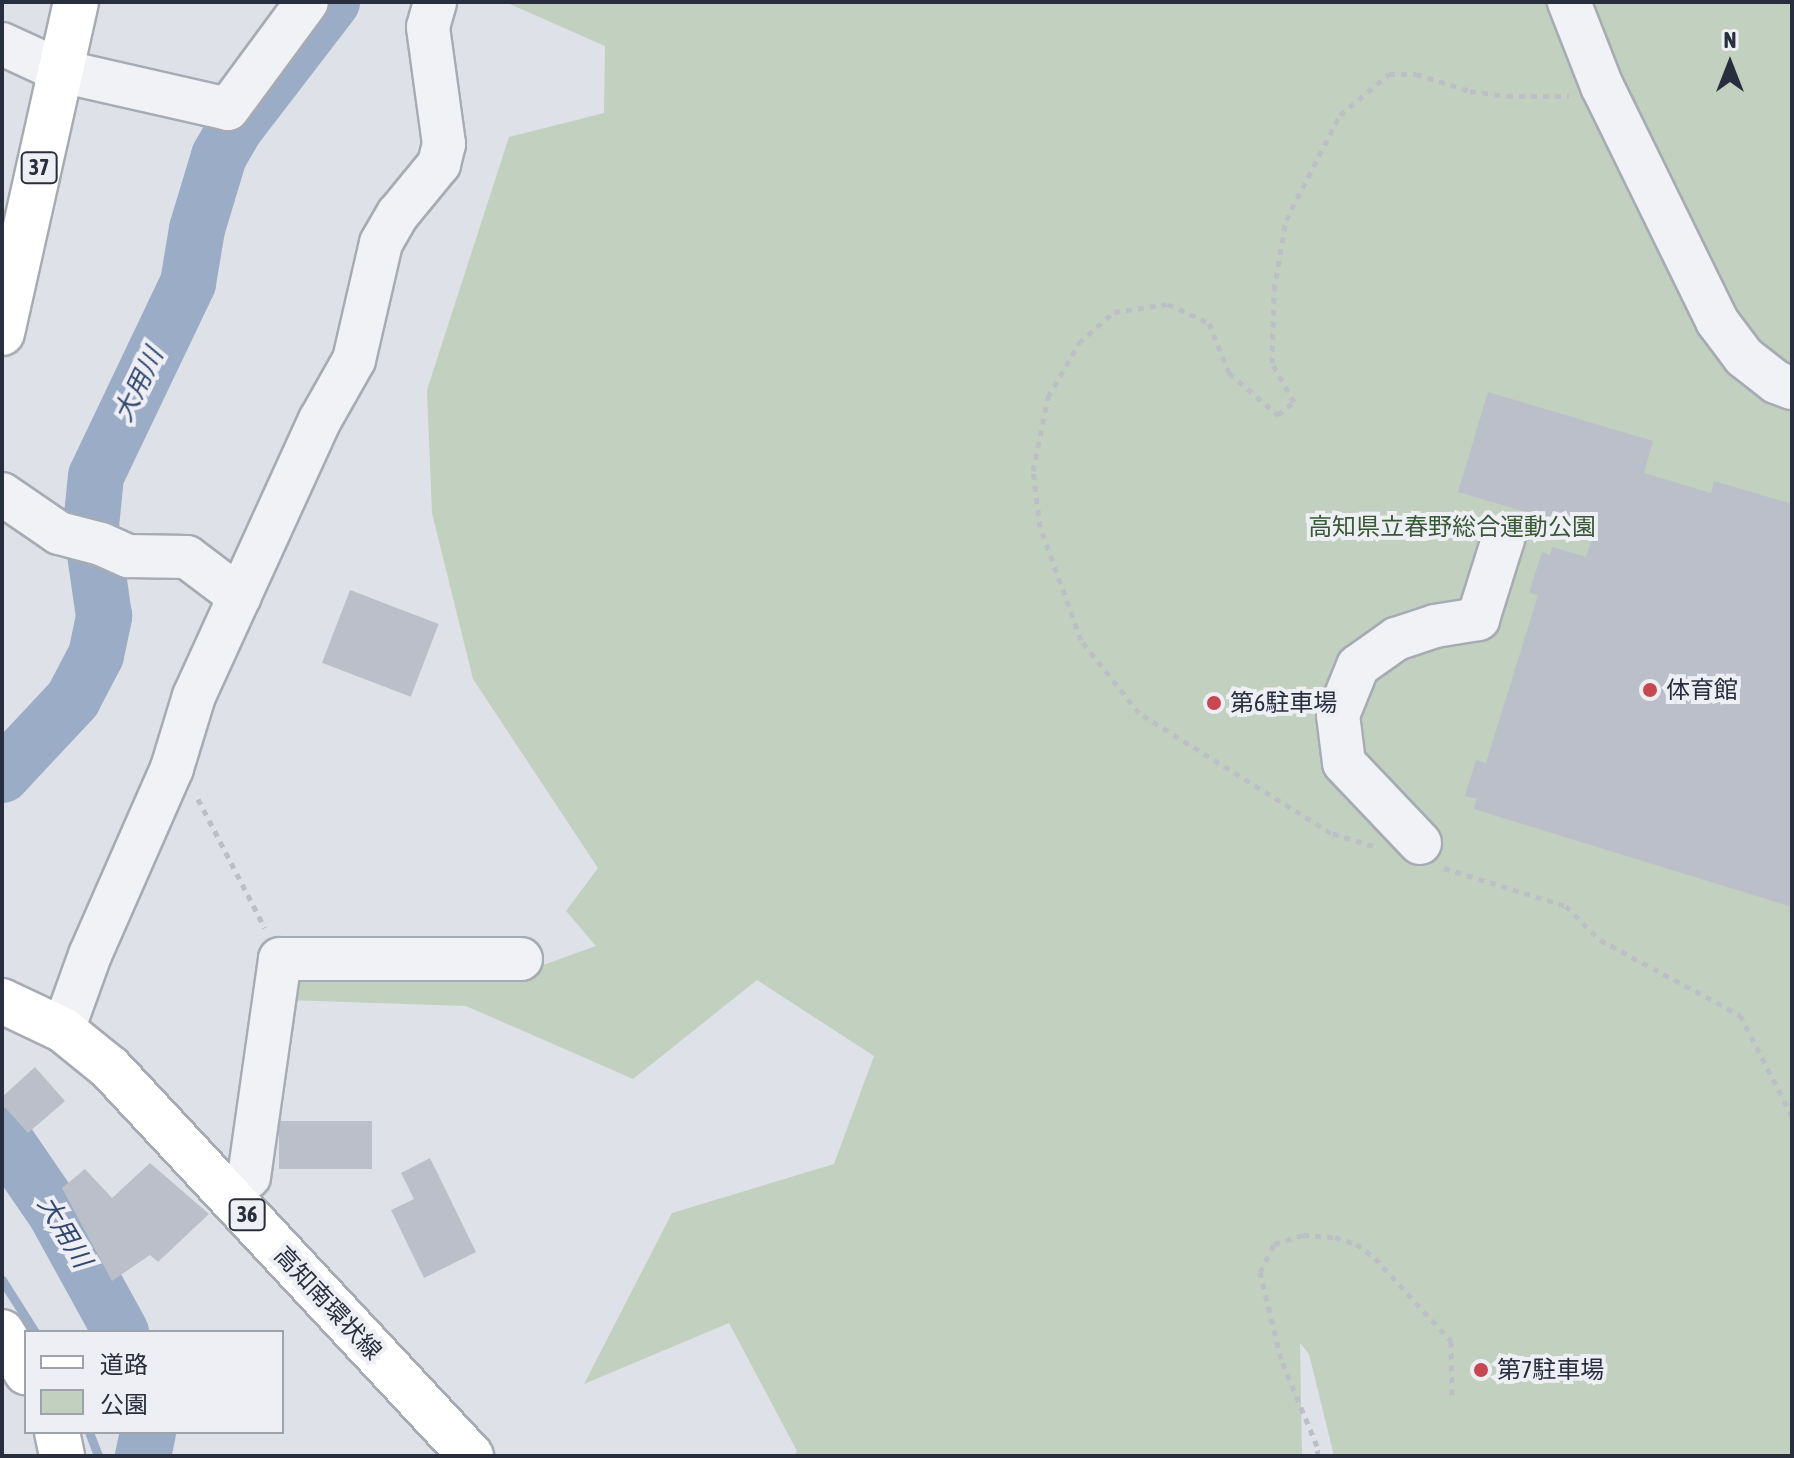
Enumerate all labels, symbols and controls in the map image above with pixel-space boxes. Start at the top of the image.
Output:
north arrow [1690,24,1770,104]
text: N [1724,27,1736,53]
road number: 37 [19,150,59,186]
water label: 大用川 [108,343,170,427]
park label: 高知県立春野総合運動公園 [1308,513,1596,541]
place label: 体育館 [1666,676,1738,704]
marker: 体育館 [1641,681,1659,699]
place label: 第6駐車場 [1230,689,1337,717]
marker: 第6駐車場 [1205,694,1223,712]
water label: 大用川 [31,1191,97,1273]
road number: 36 [227,1197,267,1233]
street label: 高知南環状線 [268,1241,388,1365]
legend [24,1330,284,1434]
text: 道路 [100,1351,148,1378]
place label: 第7駐車場 [1497,1356,1604,1384]
marker: 第7駐車場 [1472,1361,1490,1379]
text: 公園 [100,1391,148,1418]

